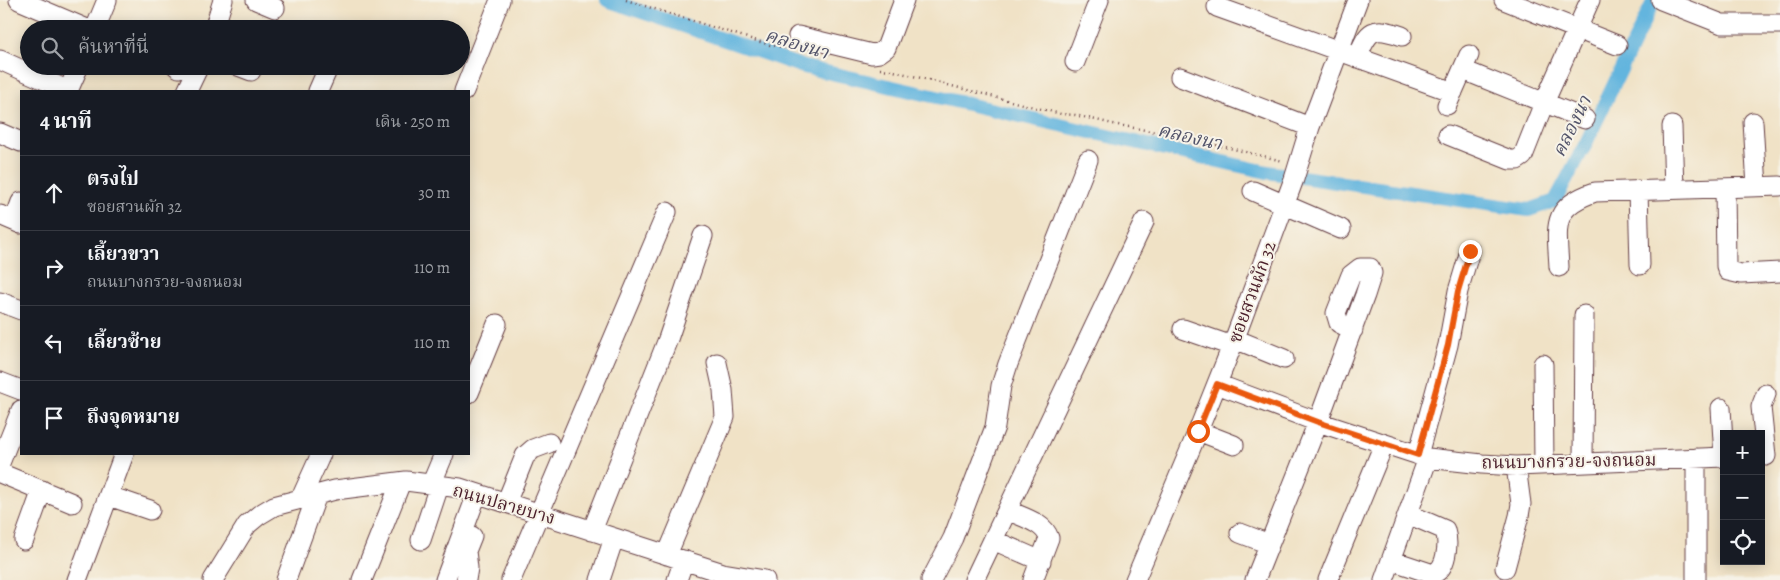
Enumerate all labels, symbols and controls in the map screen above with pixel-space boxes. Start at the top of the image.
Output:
search box [20,20,470,75]
water label: คลองนา [762,22,832,66]
icon: search [38,34,66,62]
text: ค้นหาที่นี่ [78,34,149,60]
water label: คลองนา [1546,91,1598,161]
text: 4 นาที [40,107,92,135]
text: เดิน · 250 m [375,111,450,133]
water label: คลองนา [1155,117,1225,157]
text: ตรงไป [87,166,139,192]
icon: ahead [40,179,68,207]
text: 30 m [418,182,450,204]
text: ซอยสวนผัก 32 [87,196,182,218]
street label: ซอยสวนผัก 32 [1222,237,1282,346]
route end [1459,240,1482,263]
text: เลี้ยวขวา [87,241,159,267]
icon: right [40,254,68,282]
text: 110 m [414,257,450,279]
text: ถนนบางกรวย-จงถนอม [87,271,243,293]
icon: left [40,329,68,357]
text: เลี้ยวซ้าย [87,329,161,355]
text: 110 m [414,332,450,354]
icon: arrive [40,404,68,432]
text: ถึงจุดหมาย [87,404,180,430]
route start [1187,420,1210,443]
map controls [1720,430,1765,565]
button: + [1720,430,1765,475]
street label: ถนนบางกรวย-จงถนอม [1481,447,1657,475]
button: − [1720,475,1765,520]
street label: ถนนปลายบาง [450,478,558,530]
button: locate [1720,520,1765,565]

